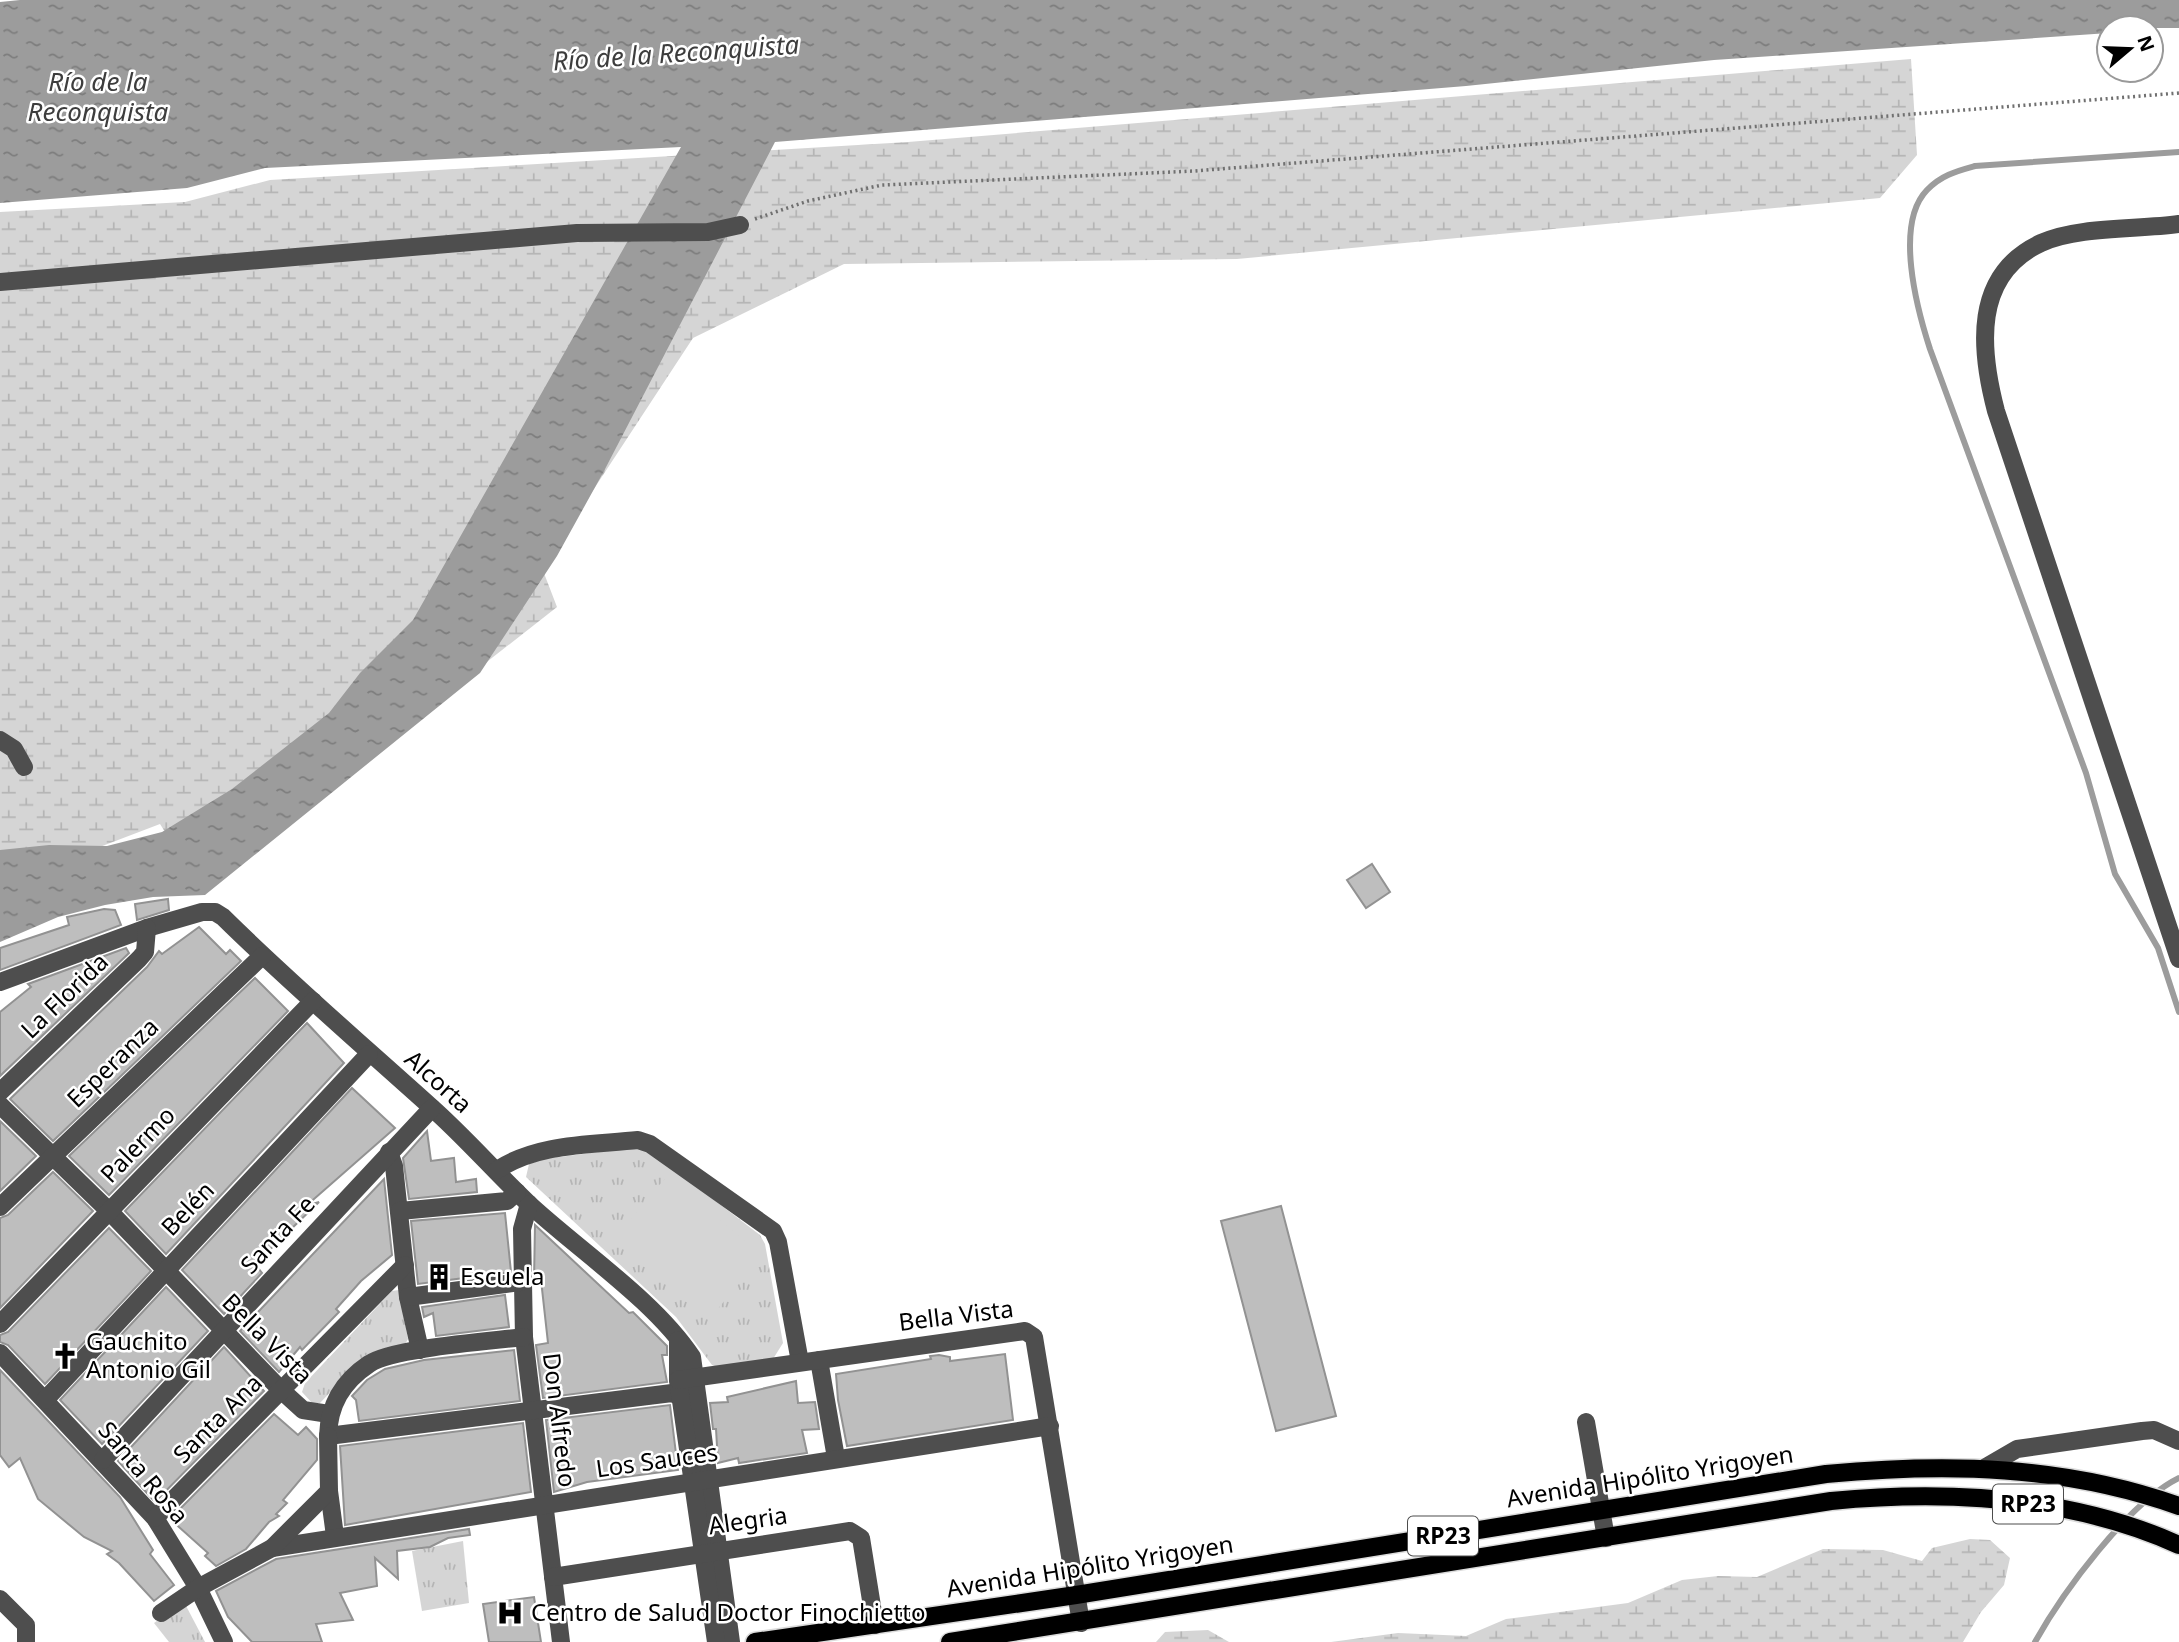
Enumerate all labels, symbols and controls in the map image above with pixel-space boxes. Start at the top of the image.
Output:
north arrow [2095,14,2165,84]
water label: Río de la Reconquista [552,25,801,79]
text: N [2131,32,2161,55]
water label: Río de la Reconquista [28,63,169,129]
street label: La Florida [13,945,115,1045]
street label: Esperanza [59,1010,165,1114]
street label: Alcorta [398,1042,480,1120]
street label: Palermo [92,1098,182,1189]
street label: Belén [153,1174,221,1242]
street label: Santa Fe [232,1188,322,1280]
place label: Escuela [460,1259,544,1292]
building icon: Escuela [424,1262,454,1292]
street label: Bella Vista [216,1285,321,1390]
street label: Bella Vista [897,1291,1015,1338]
place label: Gauchito Antonio Gil [86,1324,211,1385]
church icon: Gauchito Antonio Gil [50,1341,80,1371]
street label: Don Alfredo [536,1351,585,1489]
street label: Santa Ana [165,1366,269,1470]
street label: Santa Rosa [92,1414,197,1530]
street label: Los Sauces [594,1435,720,1484]
street label: Avenida Hipólito Yrigoyen [1504,1437,1796,1514]
road number: RP23 [1993,1484,2063,1524]
street label: Alegria [706,1498,789,1541]
road number: RP23 [1408,1516,1478,1555]
street label: Avenida Hipólito Yrigoyen [944,1527,1236,1604]
place label: Centro de Salud Doctor Finochietto [531,1595,925,1628]
hospital icon: Centro de Salud Doctor Finochietto [495,1598,525,1628]

